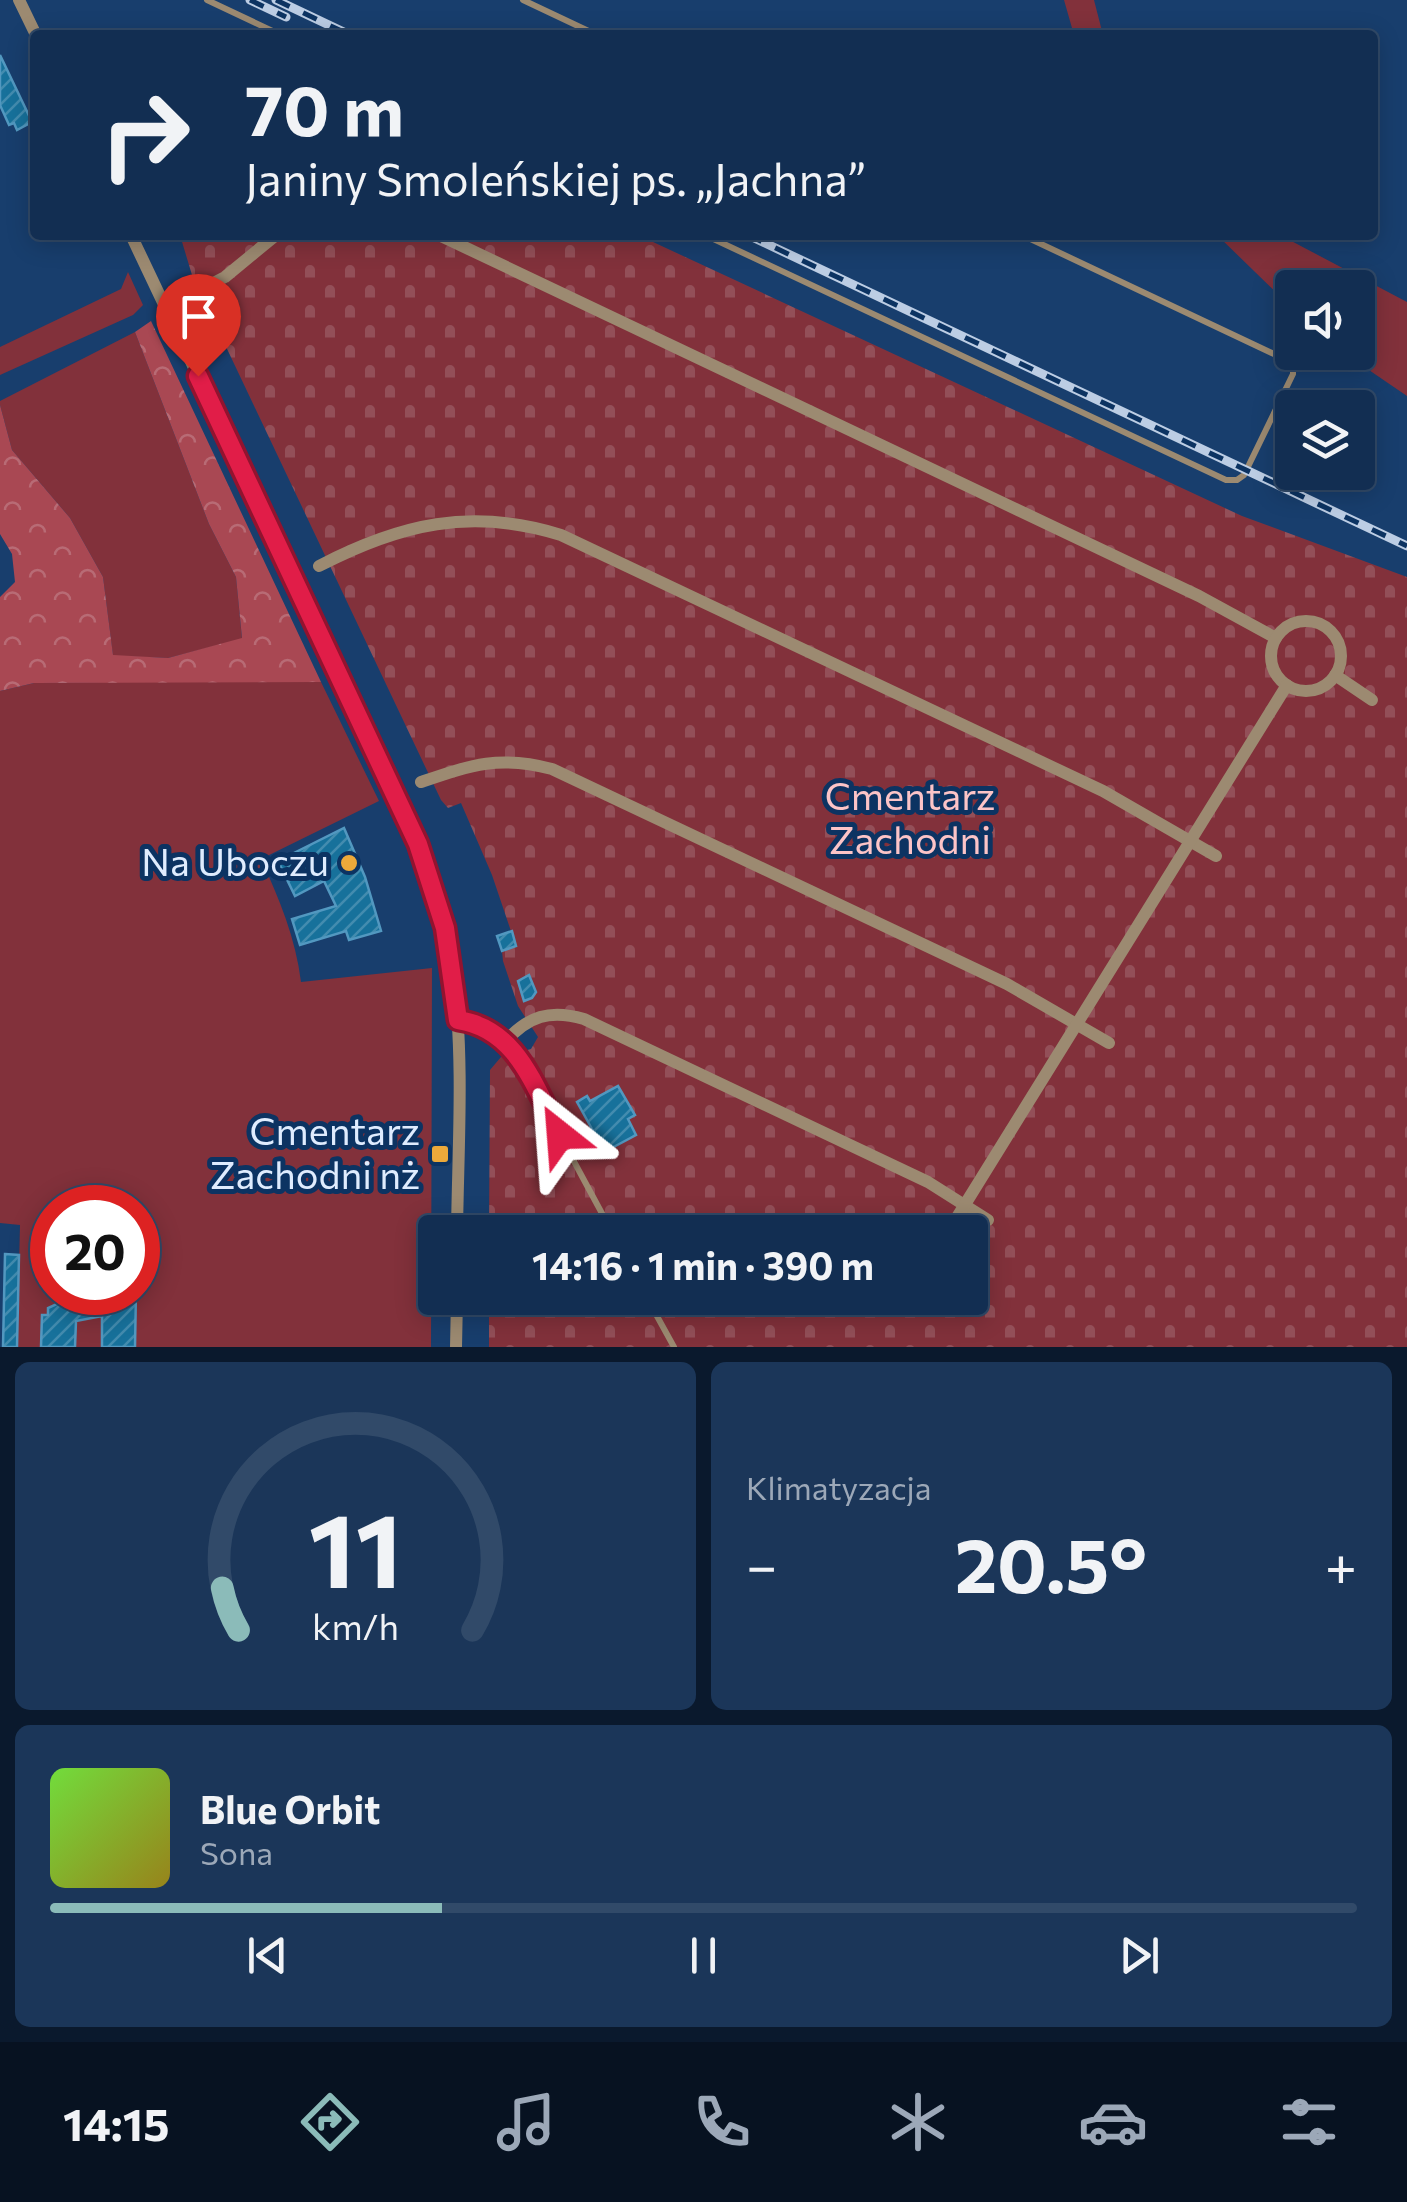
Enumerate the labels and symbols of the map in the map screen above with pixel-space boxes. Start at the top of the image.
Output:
pin [156,274,241,377]
park label: Cmentarz Zachodni [825,771,995,862]
place label: Na Uboczu [141,837,329,884]
marker: Na Uboczu [338,852,360,874]
position arrow [508,1083,612,1187]
place label: Cmentarz Zachodni nż [210,1106,420,1197]
marker: Cmentarz Zachodni nż [429,1143,451,1165]
speed limit sign: 20 [30,1185,160,1315]

